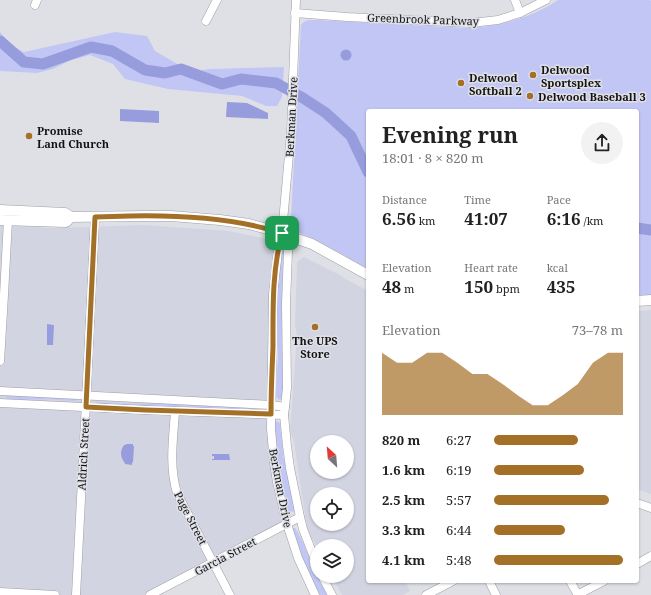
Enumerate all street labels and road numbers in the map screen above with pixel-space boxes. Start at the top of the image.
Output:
street label: Greenbrook Parkway [367,10,480,28]
street label: Berkman Drive [281,76,301,157]
street label: Aldrich Street [74,417,92,491]
street label: Berkman Drive [266,447,296,529]
street label: Page Street [171,489,211,547]
street label: Garcia Street [192,533,259,579]

